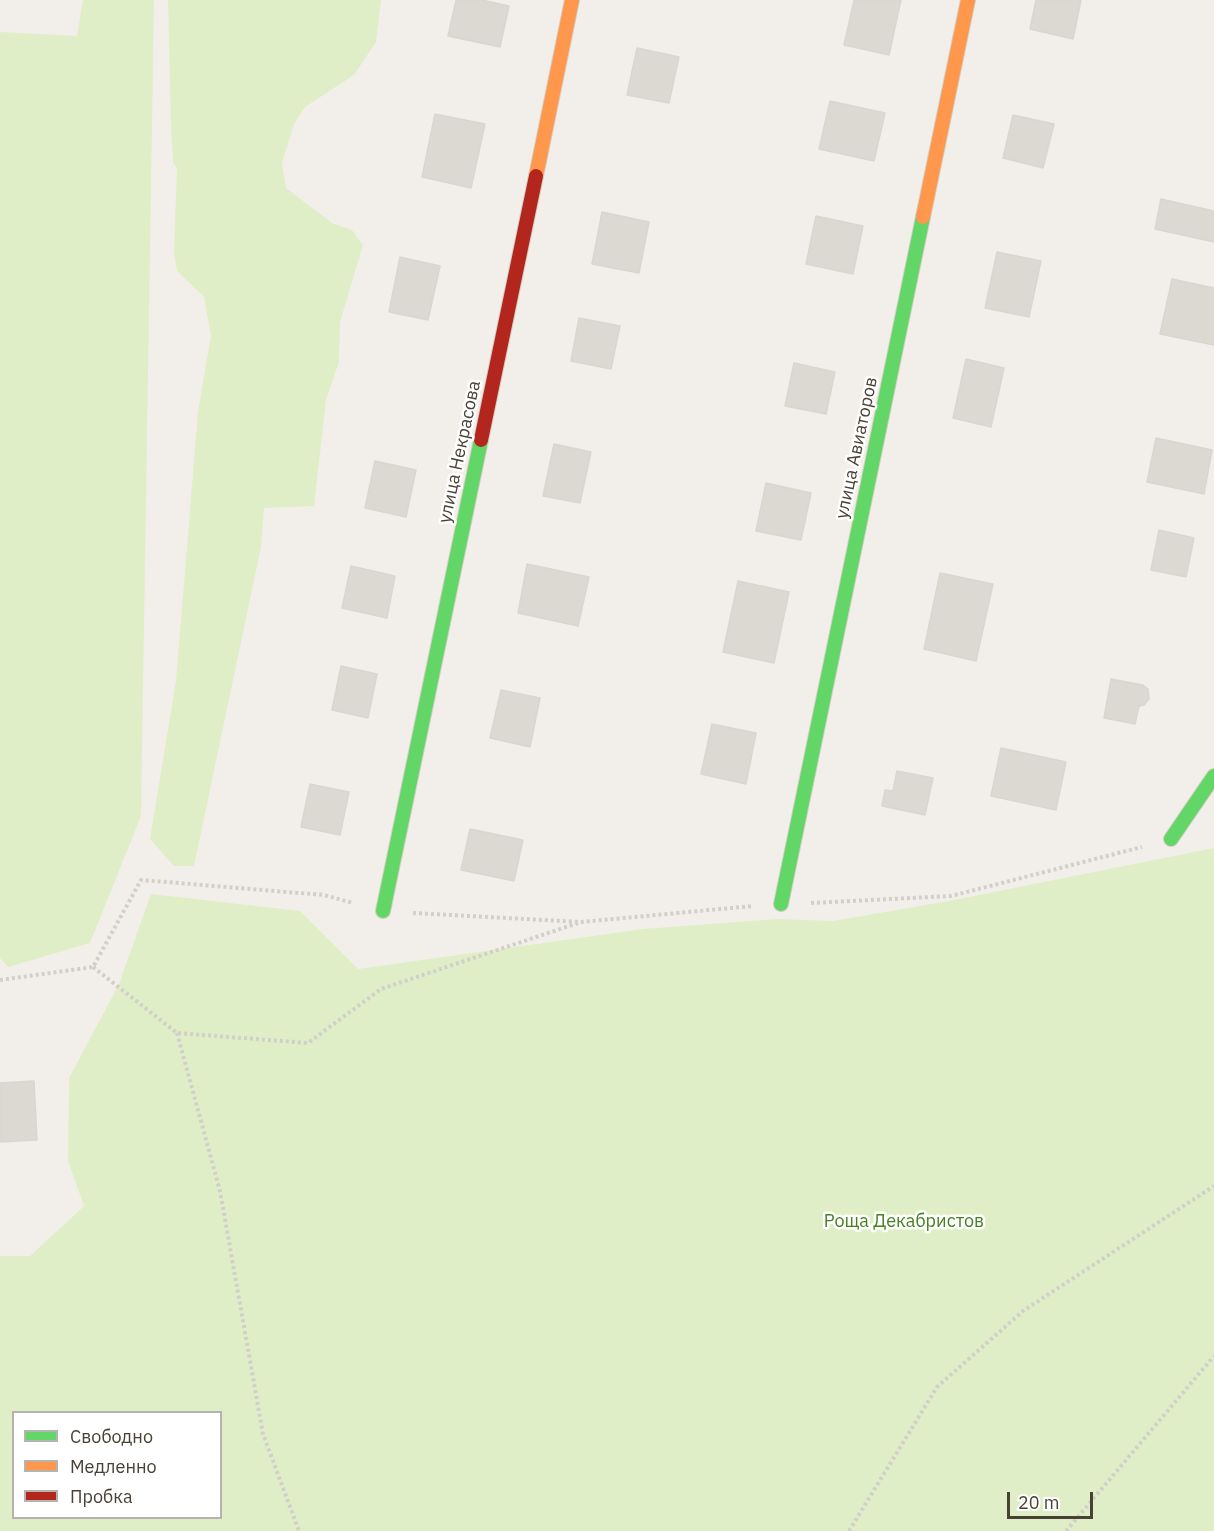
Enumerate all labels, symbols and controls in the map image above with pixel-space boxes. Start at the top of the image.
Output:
street label: улица Авиаторов [831,375,883,521]
street label: улица Некрасова [434,379,486,525]
park label: Роща Декабристов [824,1211,984,1233]
legend [12,1411,222,1519]
text: Свободно [70,1425,153,1448]
text: Медленно [70,1455,157,1478]
scale bar [1010,1480,1096,1518]
text: Пробка [70,1485,133,1508]
text: 20 m [1018,1491,1060,1514]

